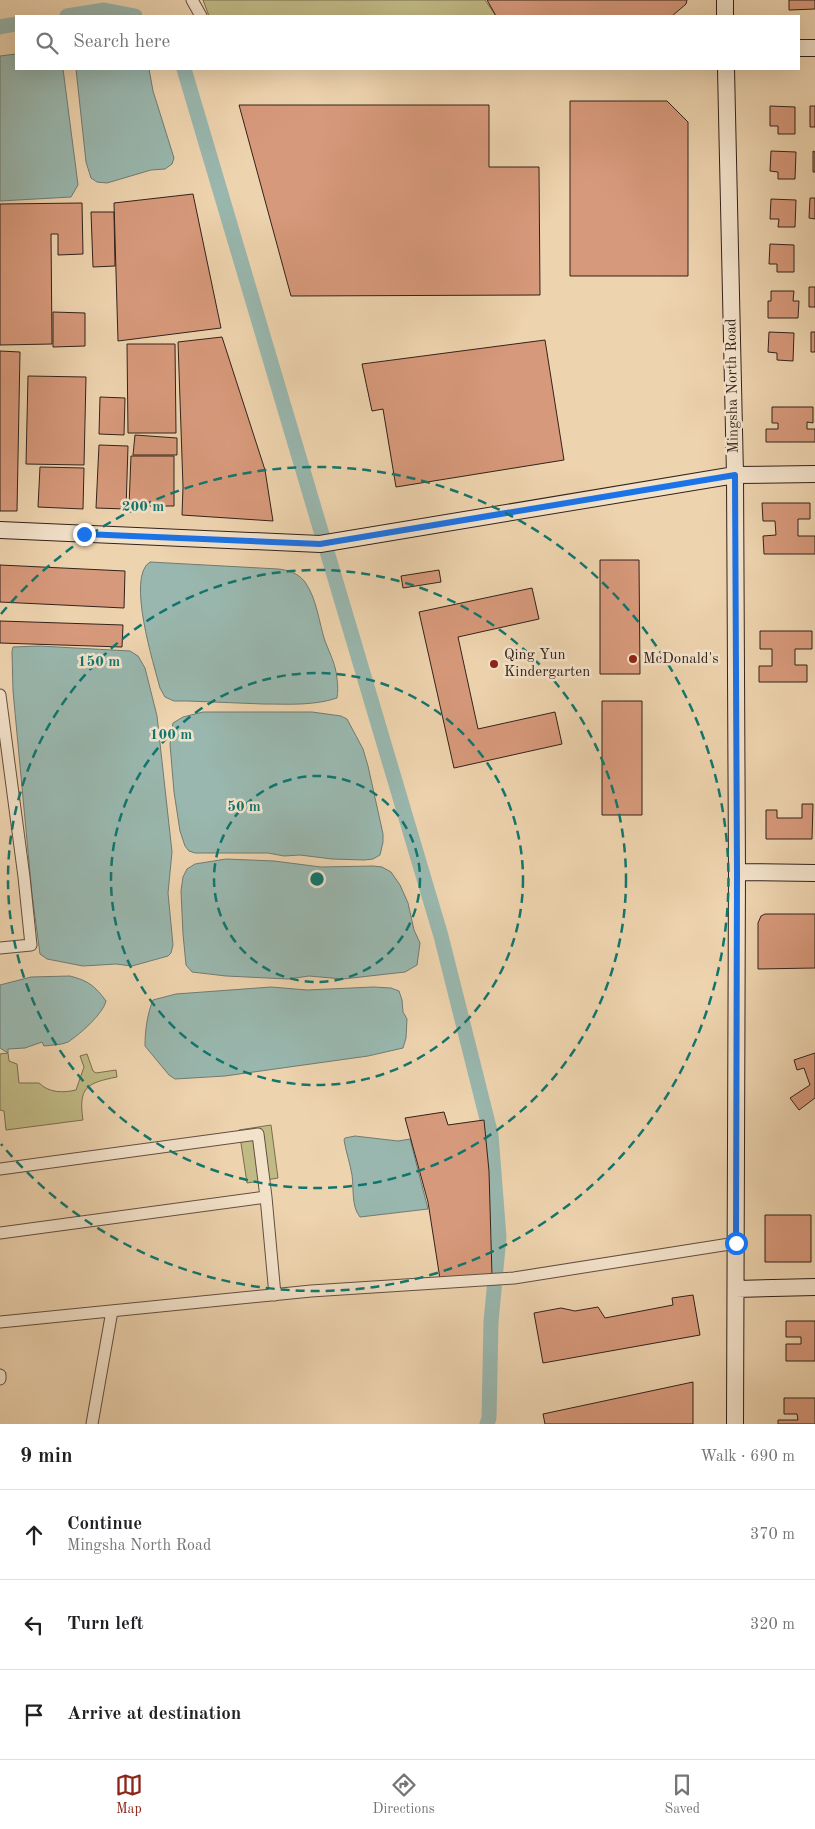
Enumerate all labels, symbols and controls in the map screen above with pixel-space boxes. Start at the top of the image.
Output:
search box [15,15,800,70]
icon: search [33,29,61,57]
text: Search here [73,33,170,52]
street label: Mingsha North Road [724,318,742,454]
text: 200 m [122,500,164,515]
route end [73,523,96,546]
place label: Qing Yun Kindergarten [504,648,590,680]
place label: McDonald's [643,652,719,667]
marker: McDonald's [627,653,639,665]
text: 150 m [78,655,120,670]
marker: Qing Yun Kindergarten [488,658,500,670]
text: 100 m [150,728,192,743]
text: 50 m [227,800,261,815]
centre of rings [308,870,326,888]
route start [725,1232,748,1255]
text: 9 min [20,1446,73,1467]
text: Walk · 690 m [700,1449,795,1465]
text: Continue [67,1515,142,1534]
icon: ahead [20,1521,48,1549]
text: 370 m [750,1527,795,1543]
text: Mingsha North Road [67,1538,211,1554]
icon: left [20,1611,48,1639]
text: Turn left [67,1615,144,1634]
text: 320 m [750,1617,795,1633]
icon: arrive [20,1701,48,1729]
text: Arrive at destination [67,1705,241,1724]
tab: Map [115,1771,143,1818]
tab: Directions [373,1771,435,1818]
tab: Saved [664,1771,700,1818]

